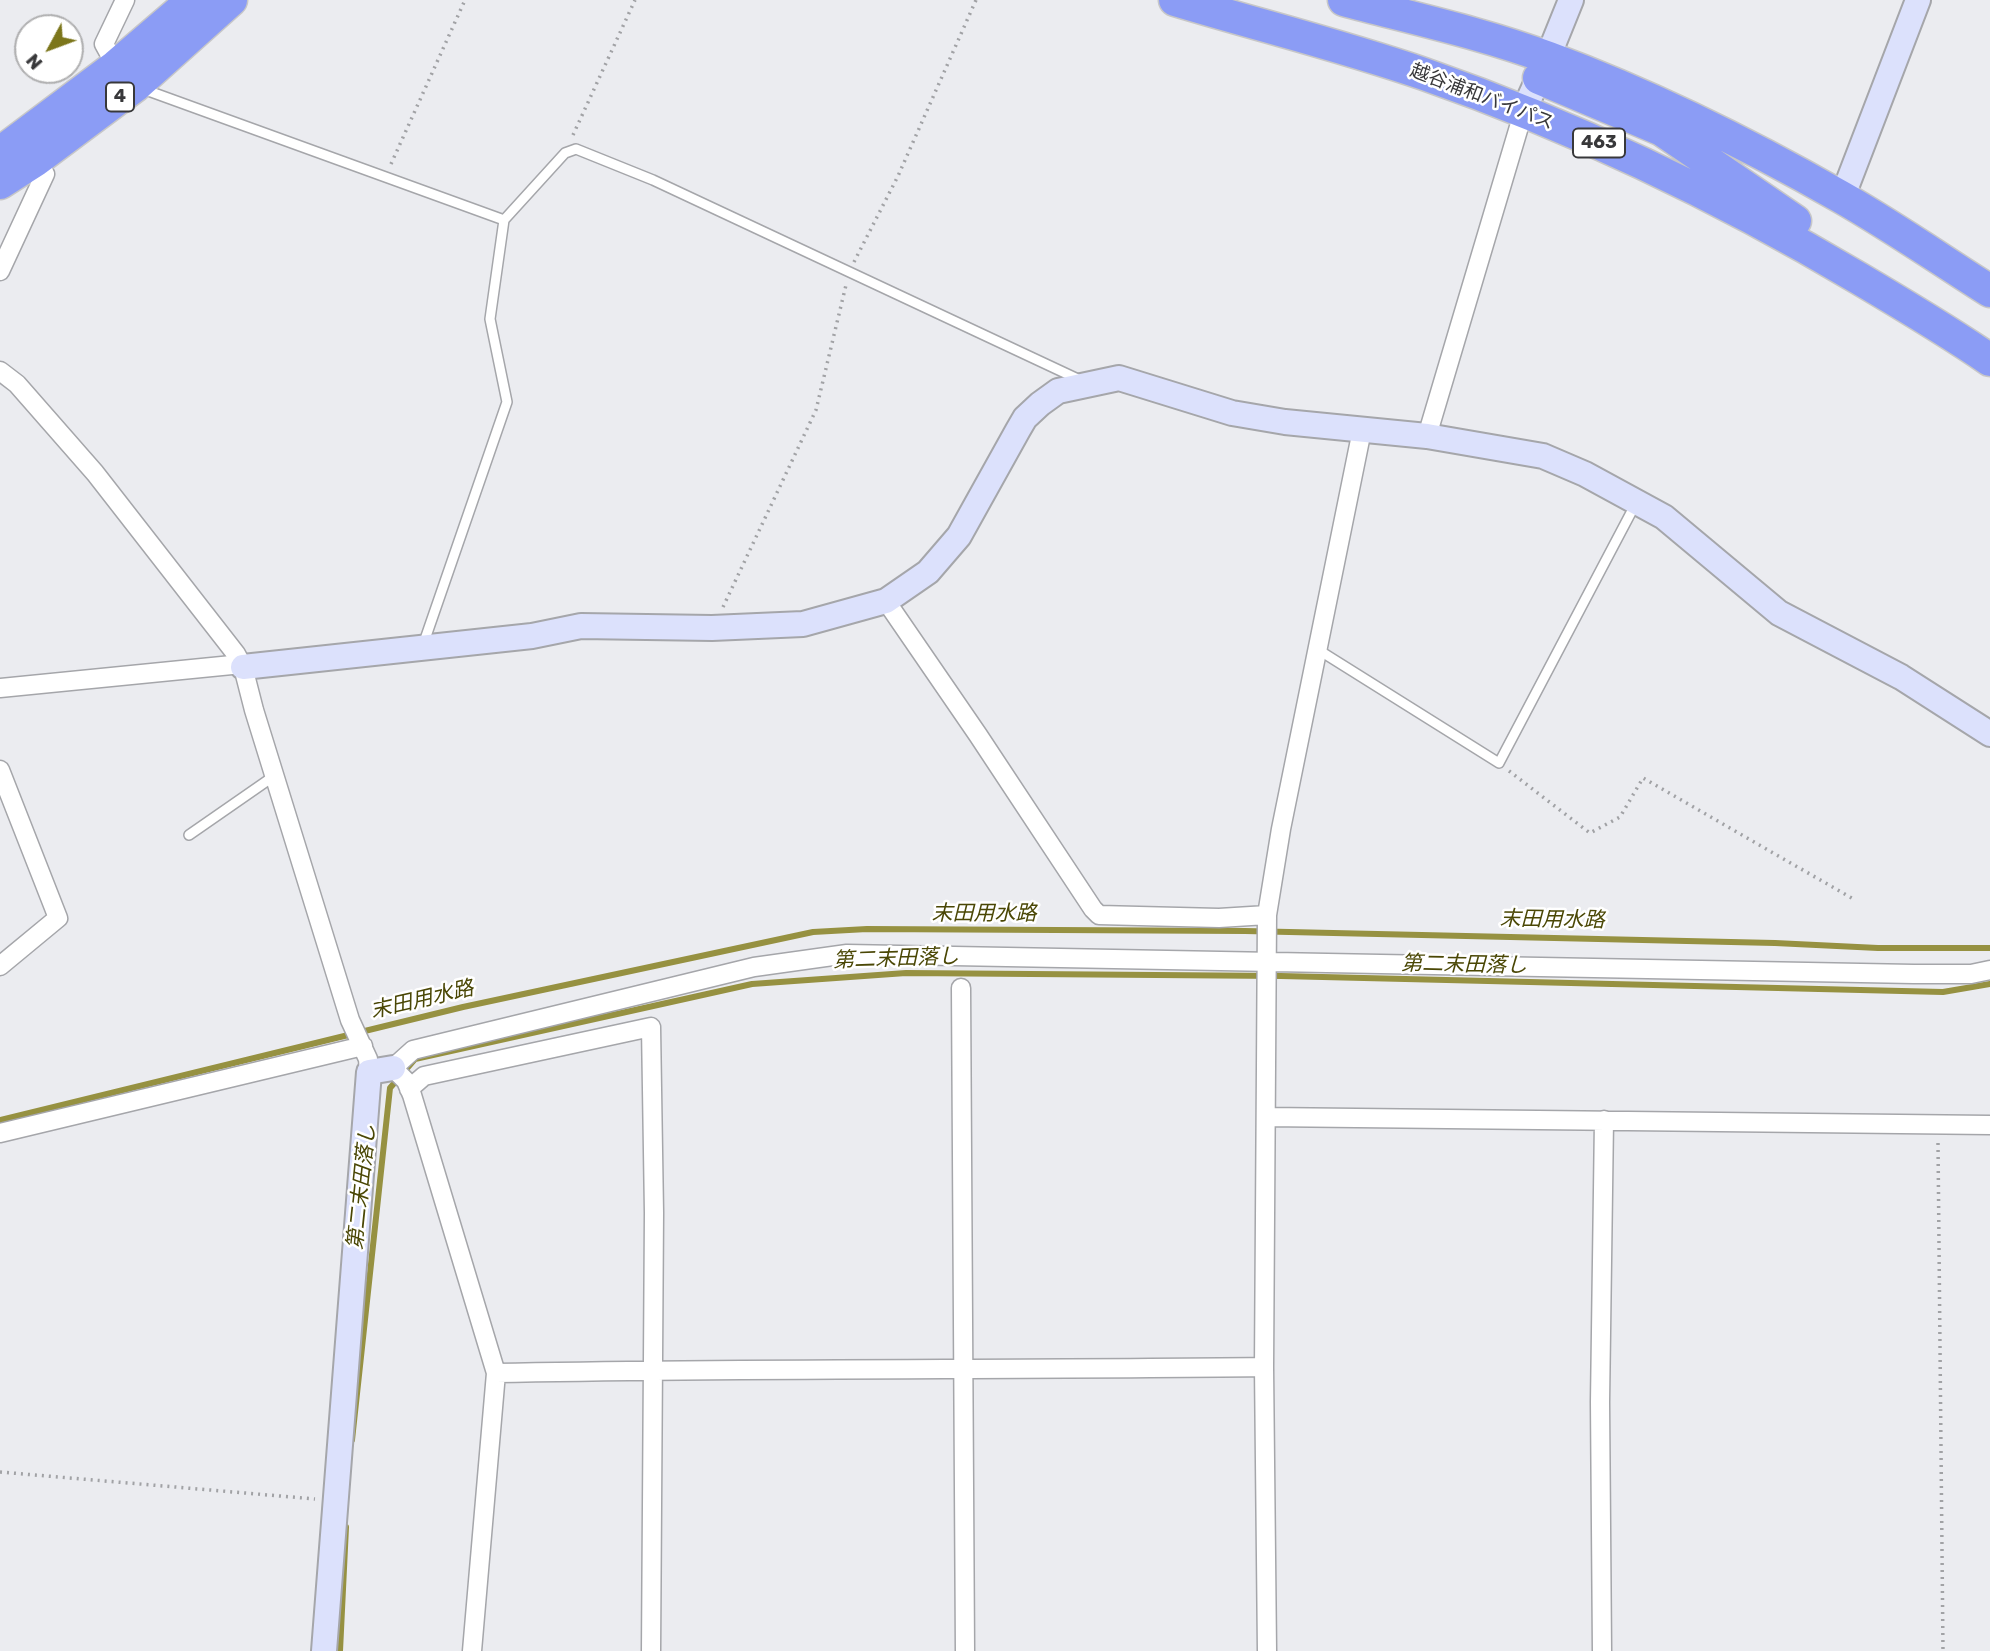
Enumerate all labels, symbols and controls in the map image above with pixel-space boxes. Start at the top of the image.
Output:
north arrow [14,14,84,84]
text: N [21,49,47,75]
street label: 越谷浦和バイパス [1407,59,1557,135]
road number: 4 [106,82,134,112]
road number: 463 [1573,128,1625,158]
water label: 末田用水路 [932,901,1036,927]
water label: 末田用水路 [1499,906,1605,934]
water label: 第二末田落し [833,944,959,974]
water label: 第二末田落し [1401,951,1527,979]
water label: 末田用水路 [368,976,476,1024]
water label: 第二末田落し [343,1123,381,1251]

